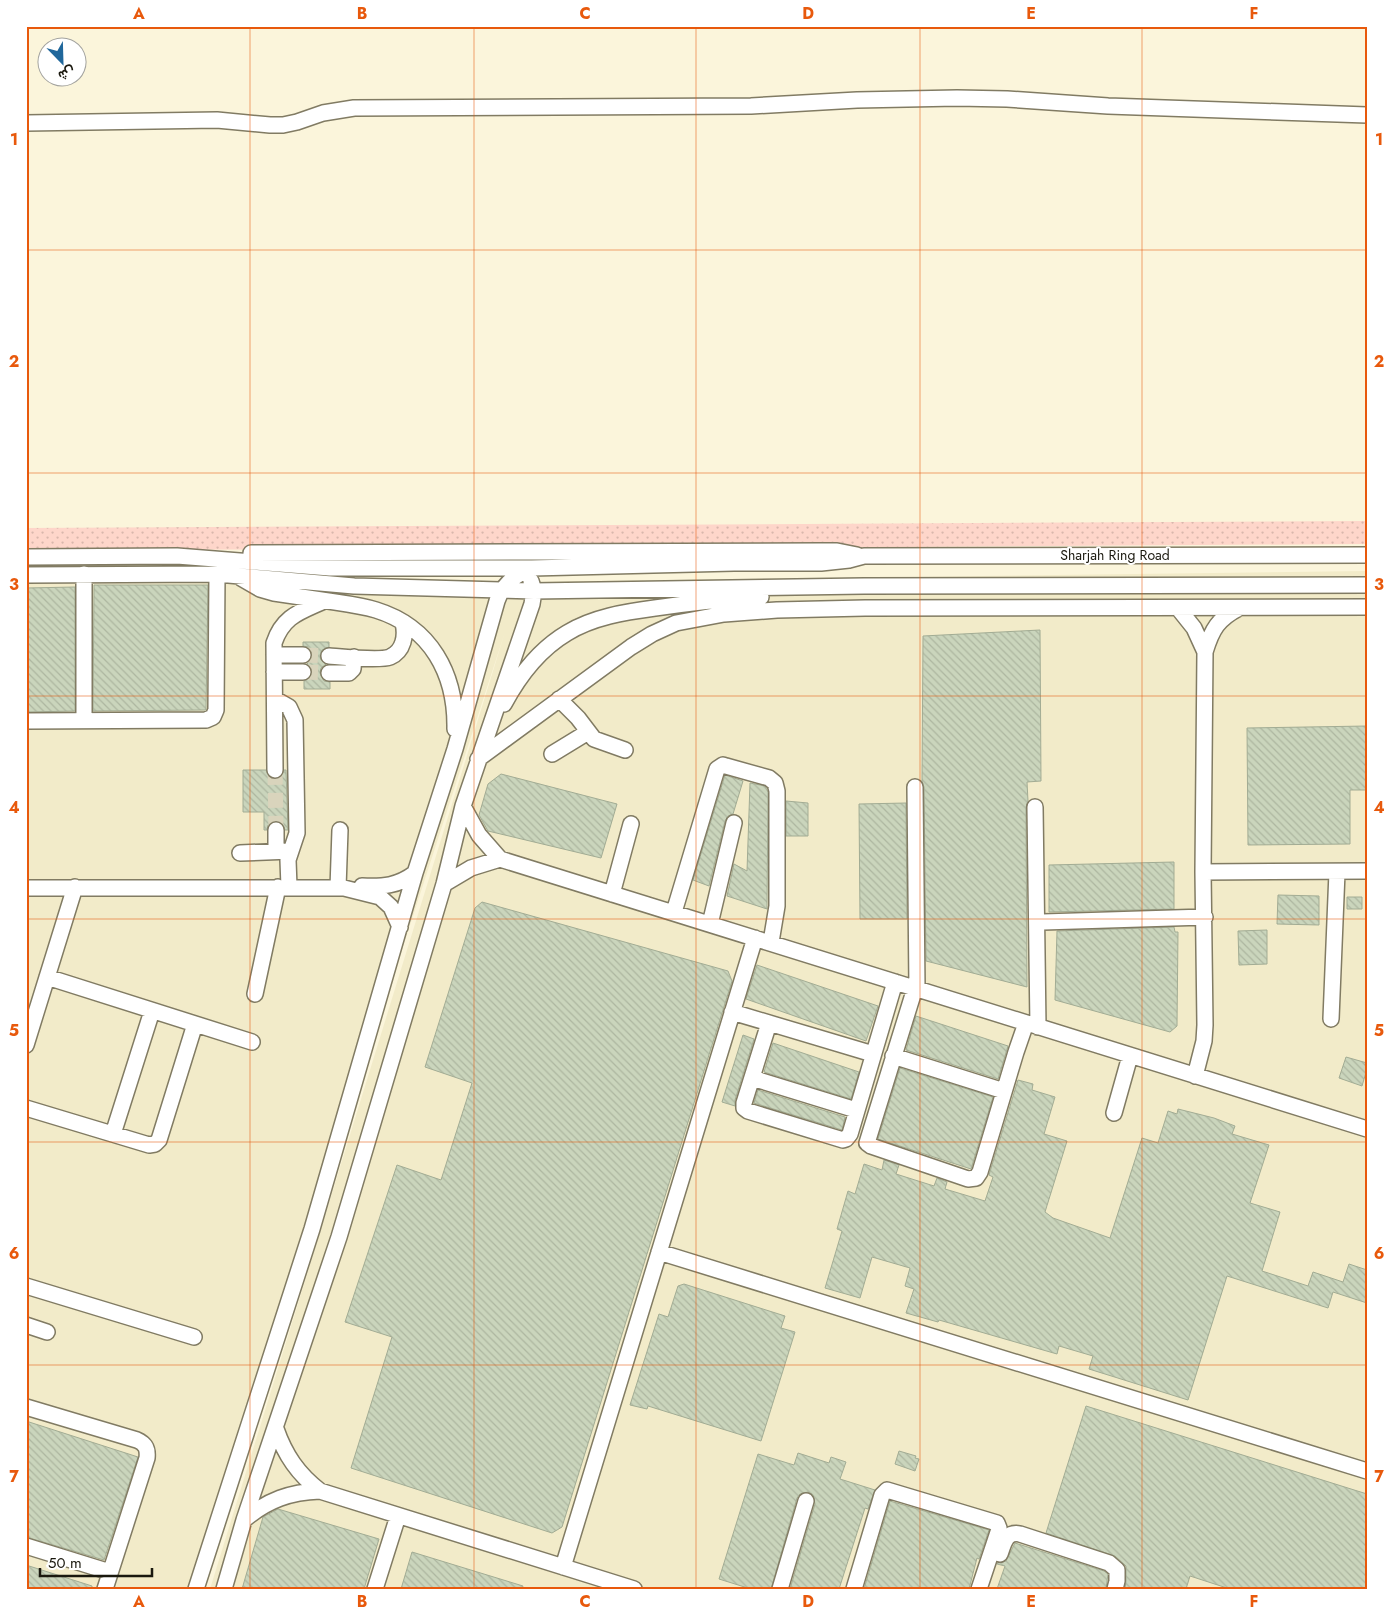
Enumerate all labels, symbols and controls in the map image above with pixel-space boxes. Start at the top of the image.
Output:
text: A [132,2,145,25]
text: B [357,2,367,25]
text: C [579,2,591,25]
text: D [802,2,814,25]
text: E [1026,2,1036,25]
text: F [1250,2,1258,25]
north arrow [38,38,88,88]
text: ش [55,61,79,87]
text: 1 [10,128,18,151]
text: 1 [1375,128,1383,151]
text: 2 [9,350,19,373]
text: 2 [1374,350,1384,373]
street label: Sharjah Ring Road [1060,545,1170,565]
text: 3 [9,573,19,596]
text: 3 [1374,573,1384,596]
text: 4 [8,796,20,819]
text: 4 [1373,796,1385,819]
text: 5 [9,1019,19,1042]
text: 5 [1374,1019,1384,1042]
text: 6 [9,1242,19,1265]
text: 6 [1374,1242,1384,1265]
text: 7 [9,1465,19,1488]
text: 7 [1374,1465,1384,1488]
scale bar [40,1545,152,1577]
text: 50 m [48,1552,82,1574]
text: A [132,1590,145,1613]
text: B [357,1590,367,1613]
text: C [579,1590,591,1613]
text: D [802,1590,814,1613]
text: E [1026,1590,1036,1613]
text: F [1250,1590,1258,1613]

